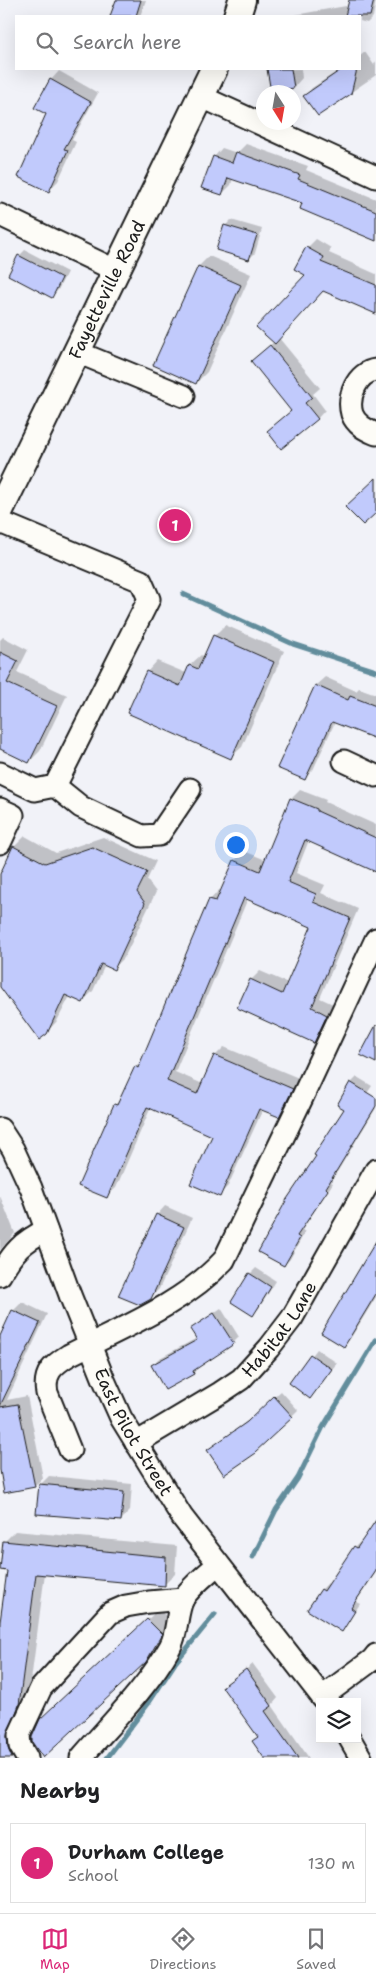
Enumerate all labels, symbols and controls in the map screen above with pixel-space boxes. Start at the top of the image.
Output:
search box [15,15,361,70]
icon: search [33,29,61,57]
text: Search here [73,30,182,55]
north arrow [256,85,301,130]
street label: Fayetteville Road [63,216,151,363]
pin: 1 [159,506,191,544]
your location [223,832,249,858]
street label: Habitat Lane [236,1277,322,1383]
street label: East Pilot Street [89,1365,178,1501]
map controls [316,1698,361,1743]
button: layers [316,1698,361,1743]
text: Nearby [20,1777,100,1805]
text: Durham College [68,1840,224,1865]
text: 1 [33,1853,41,1874]
text: 130 m [308,1853,355,1874]
text: School [68,1865,118,1886]
tab: Map [40,1925,70,1973]
tab: Directions [150,1925,216,1973]
tab: Saved [296,1925,336,1973]

